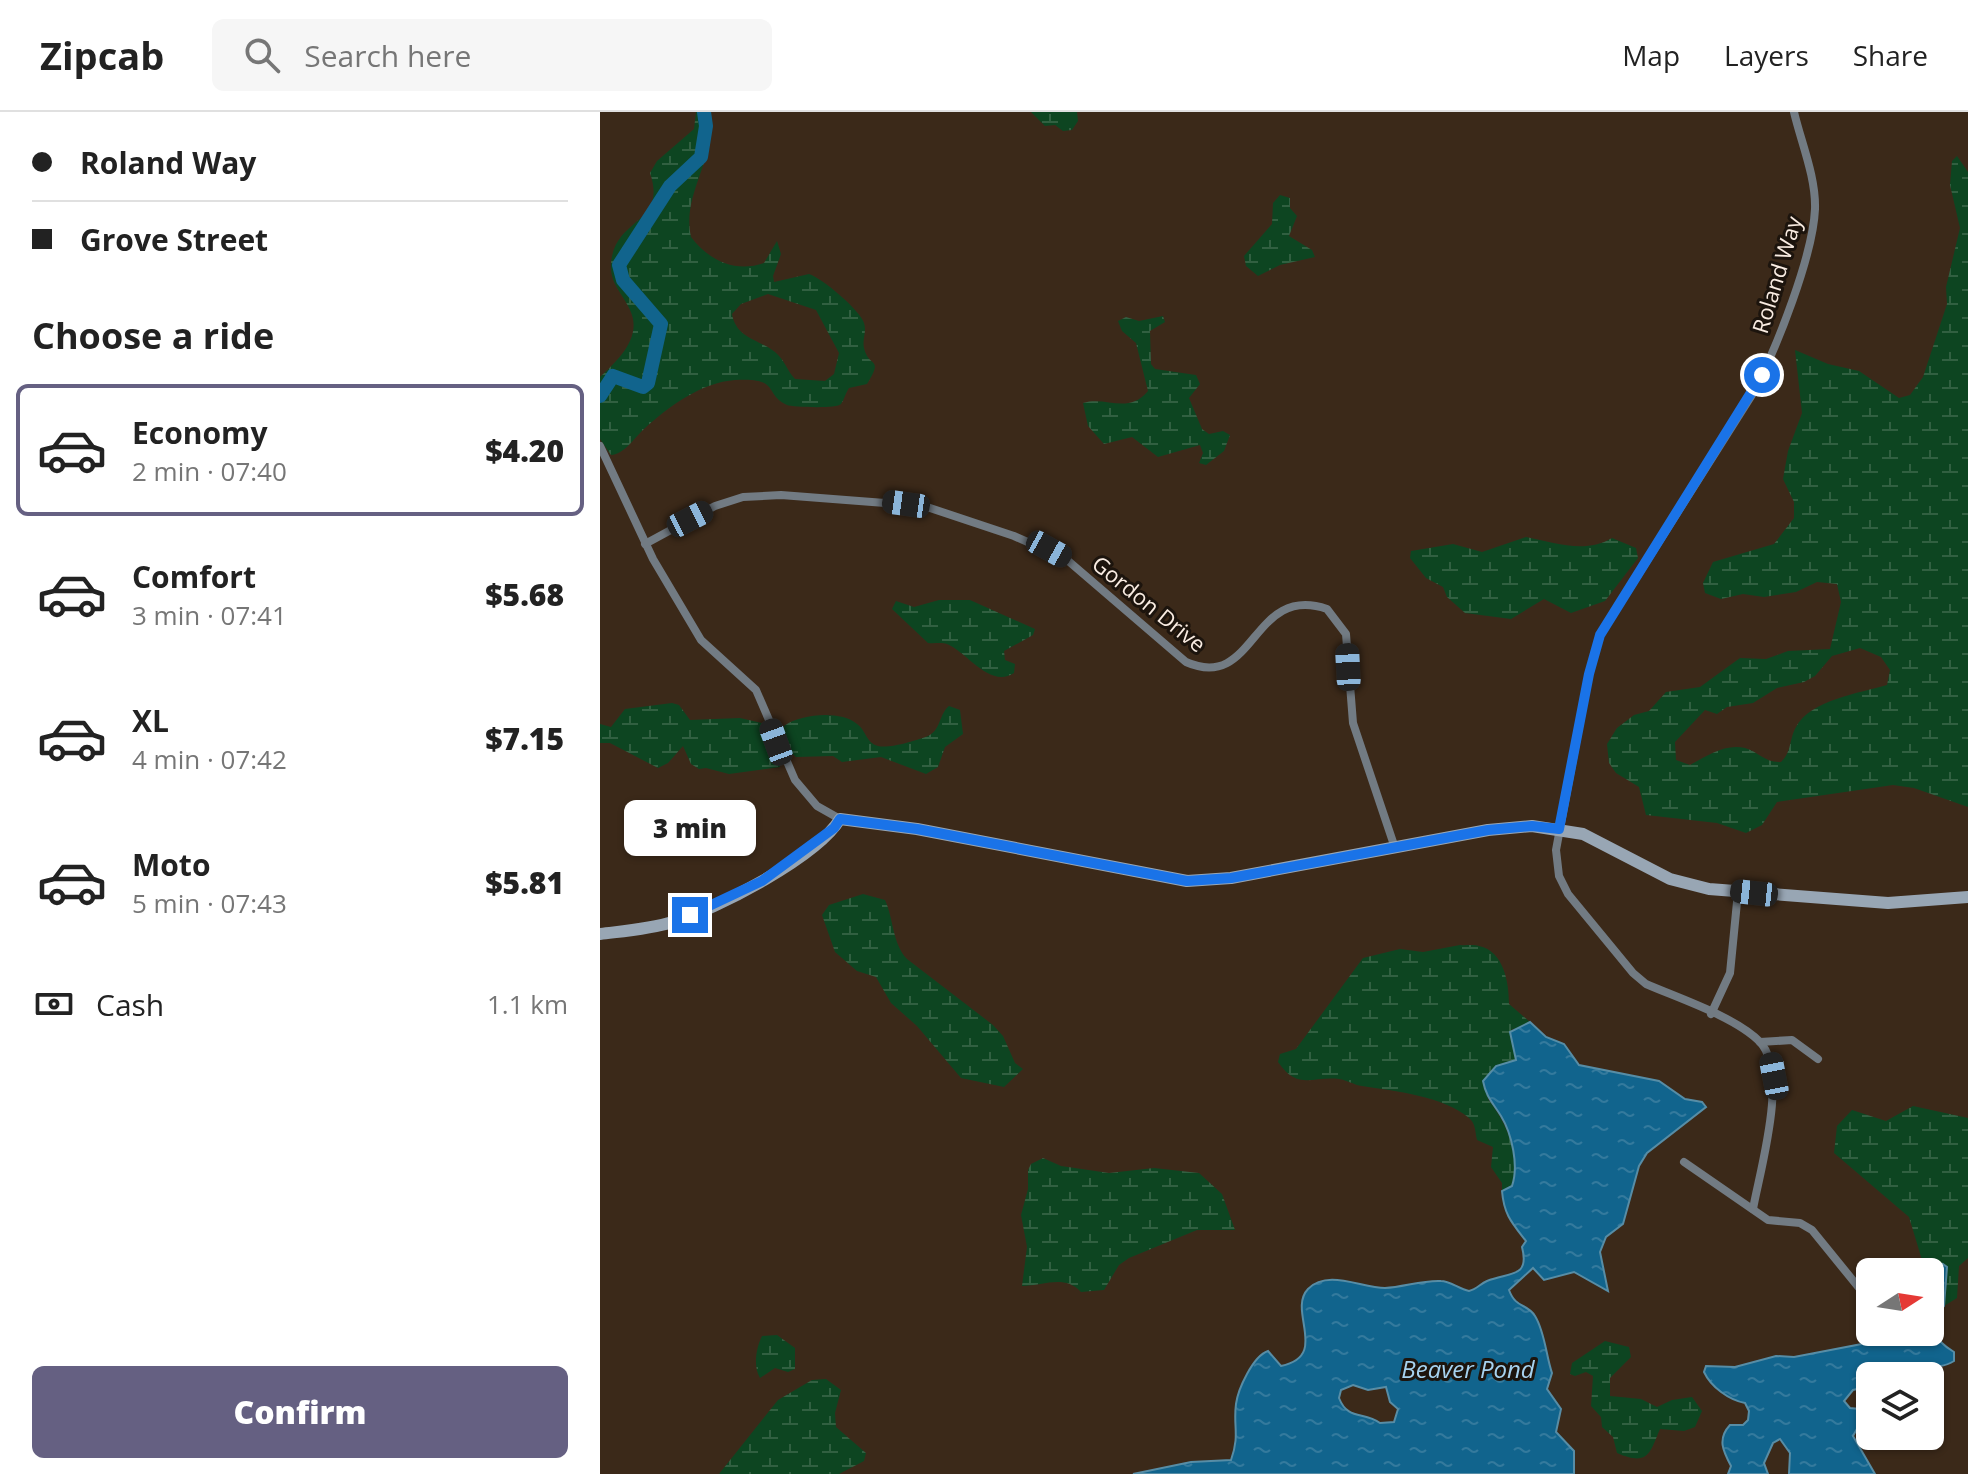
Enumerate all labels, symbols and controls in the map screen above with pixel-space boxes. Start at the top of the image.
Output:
search box [212,19,772,91]
text: Zipcab [40,29,164,81]
icon: search [240,33,284,77]
text: Search here [304,35,471,76]
text: Map [1622,36,1680,74]
text: Layers [1724,36,1809,74]
text: Share [1853,36,1928,74]
text: Roland Way [80,142,256,183]
street label: Roland Way [1744,212,1808,337]
text: Grove Street [80,219,268,260]
text: Choose a ride [32,311,274,360]
route start [1744,357,1780,393]
text: Economy [132,412,268,453]
icon: car [36,414,108,486]
text: $4.20 [485,430,564,471]
text: 2 min · 07:40 [132,453,287,489]
car [881,489,931,519]
car [663,497,717,541]
car [1022,527,1076,571]
street label: Gordon Drive [1087,548,1213,658]
text: Comfort [132,556,256,597]
icon: car [36,558,108,630]
text: $5.68 [485,574,564,615]
text: 3 min · 07:41 [132,597,287,633]
car [1335,642,1361,692]
text: XL [132,700,169,741]
icon: car [36,702,108,774]
car [757,715,795,769]
text: $7.15 [485,718,564,759]
text: 4 min · 07:42 [132,741,287,777]
callout: 3 min [624,799,756,855]
text: 3 min [653,810,727,846]
text: Moto [132,844,210,885]
icon: car [36,846,108,918]
text: $5.81 [485,862,564,903]
car [1729,879,1779,907]
text: 5 min · 07:43 [132,885,287,921]
route end [672,897,708,933]
icon: cash [32,982,76,1026]
text: Cash [96,984,164,1025]
text: 1.1 km [487,986,568,1022]
car [1758,1050,1790,1102]
north arrow [1856,1258,1944,1346]
map controls [1856,1258,1944,1450]
water label: Beaver Pond [1401,1352,1536,1385]
button: layers [1856,1362,1944,1450]
button: Confirm [32,1366,568,1458]

